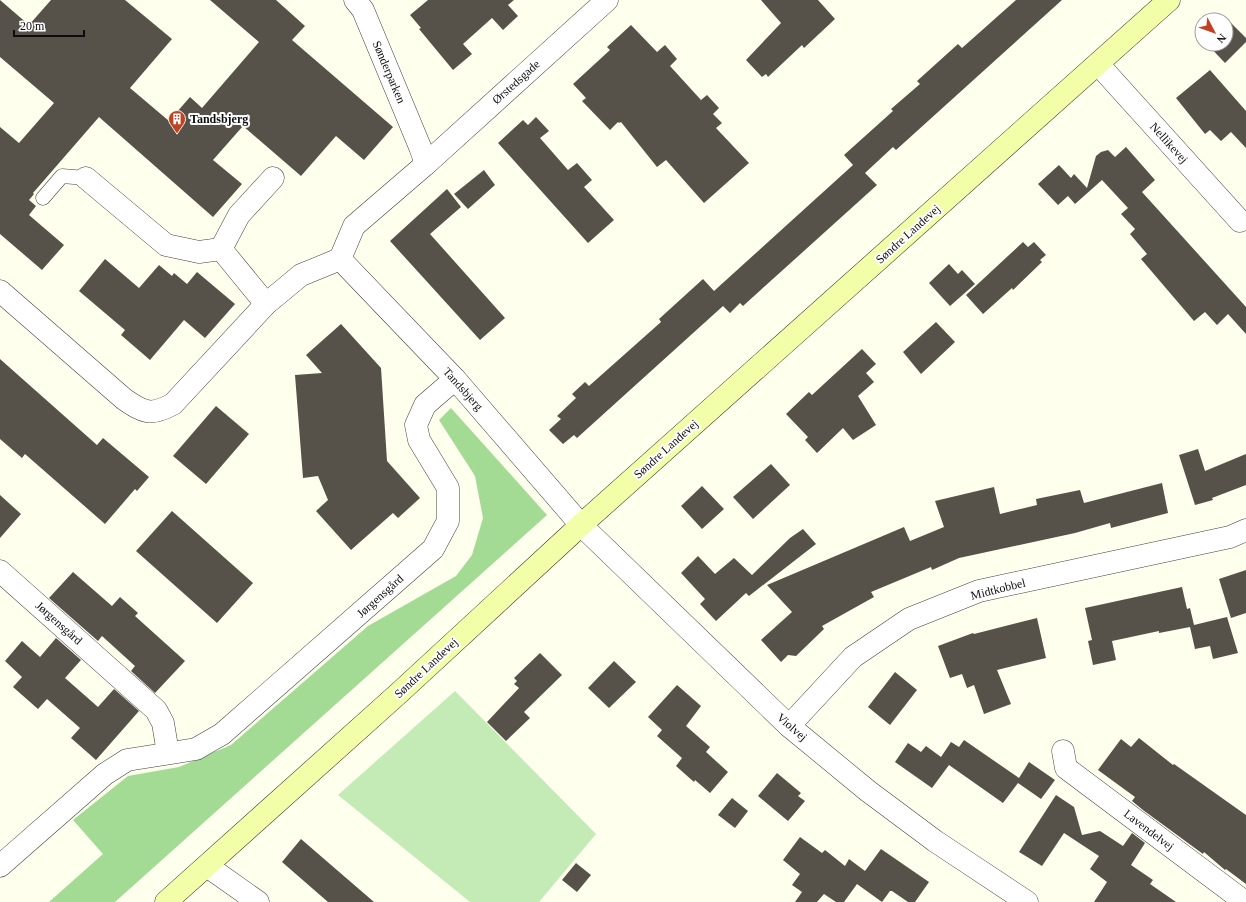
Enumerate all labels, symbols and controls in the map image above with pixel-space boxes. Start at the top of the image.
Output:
scale bar [14,12,84,38]
north arrow [1194,12,1234,52]
text: 20 m [20,19,45,33]
text: N [1214,32,1229,46]
street label: Sønderparken [370,39,408,105]
street label: Ørstedsgade [489,57,543,107]
building icon: Tandsbjerg [167,109,187,134]
place label: Tandsbjerg [190,112,248,126]
street label: Nellikevej [1147,120,1191,166]
street label: Søndre Landevej [873,201,943,267]
street label: Tandsbjerg [440,365,486,413]
street label: Søndre Landevej [631,416,701,482]
street label: Jørgensgård [354,571,406,621]
street label: Midtkobbel [969,575,1028,603]
street label: Jørgensgård [33,598,85,648]
street label: Søndre Landevej [391,635,461,701]
street label: Violvej [774,710,810,744]
street label: Lavendelvej [1121,807,1177,853]

